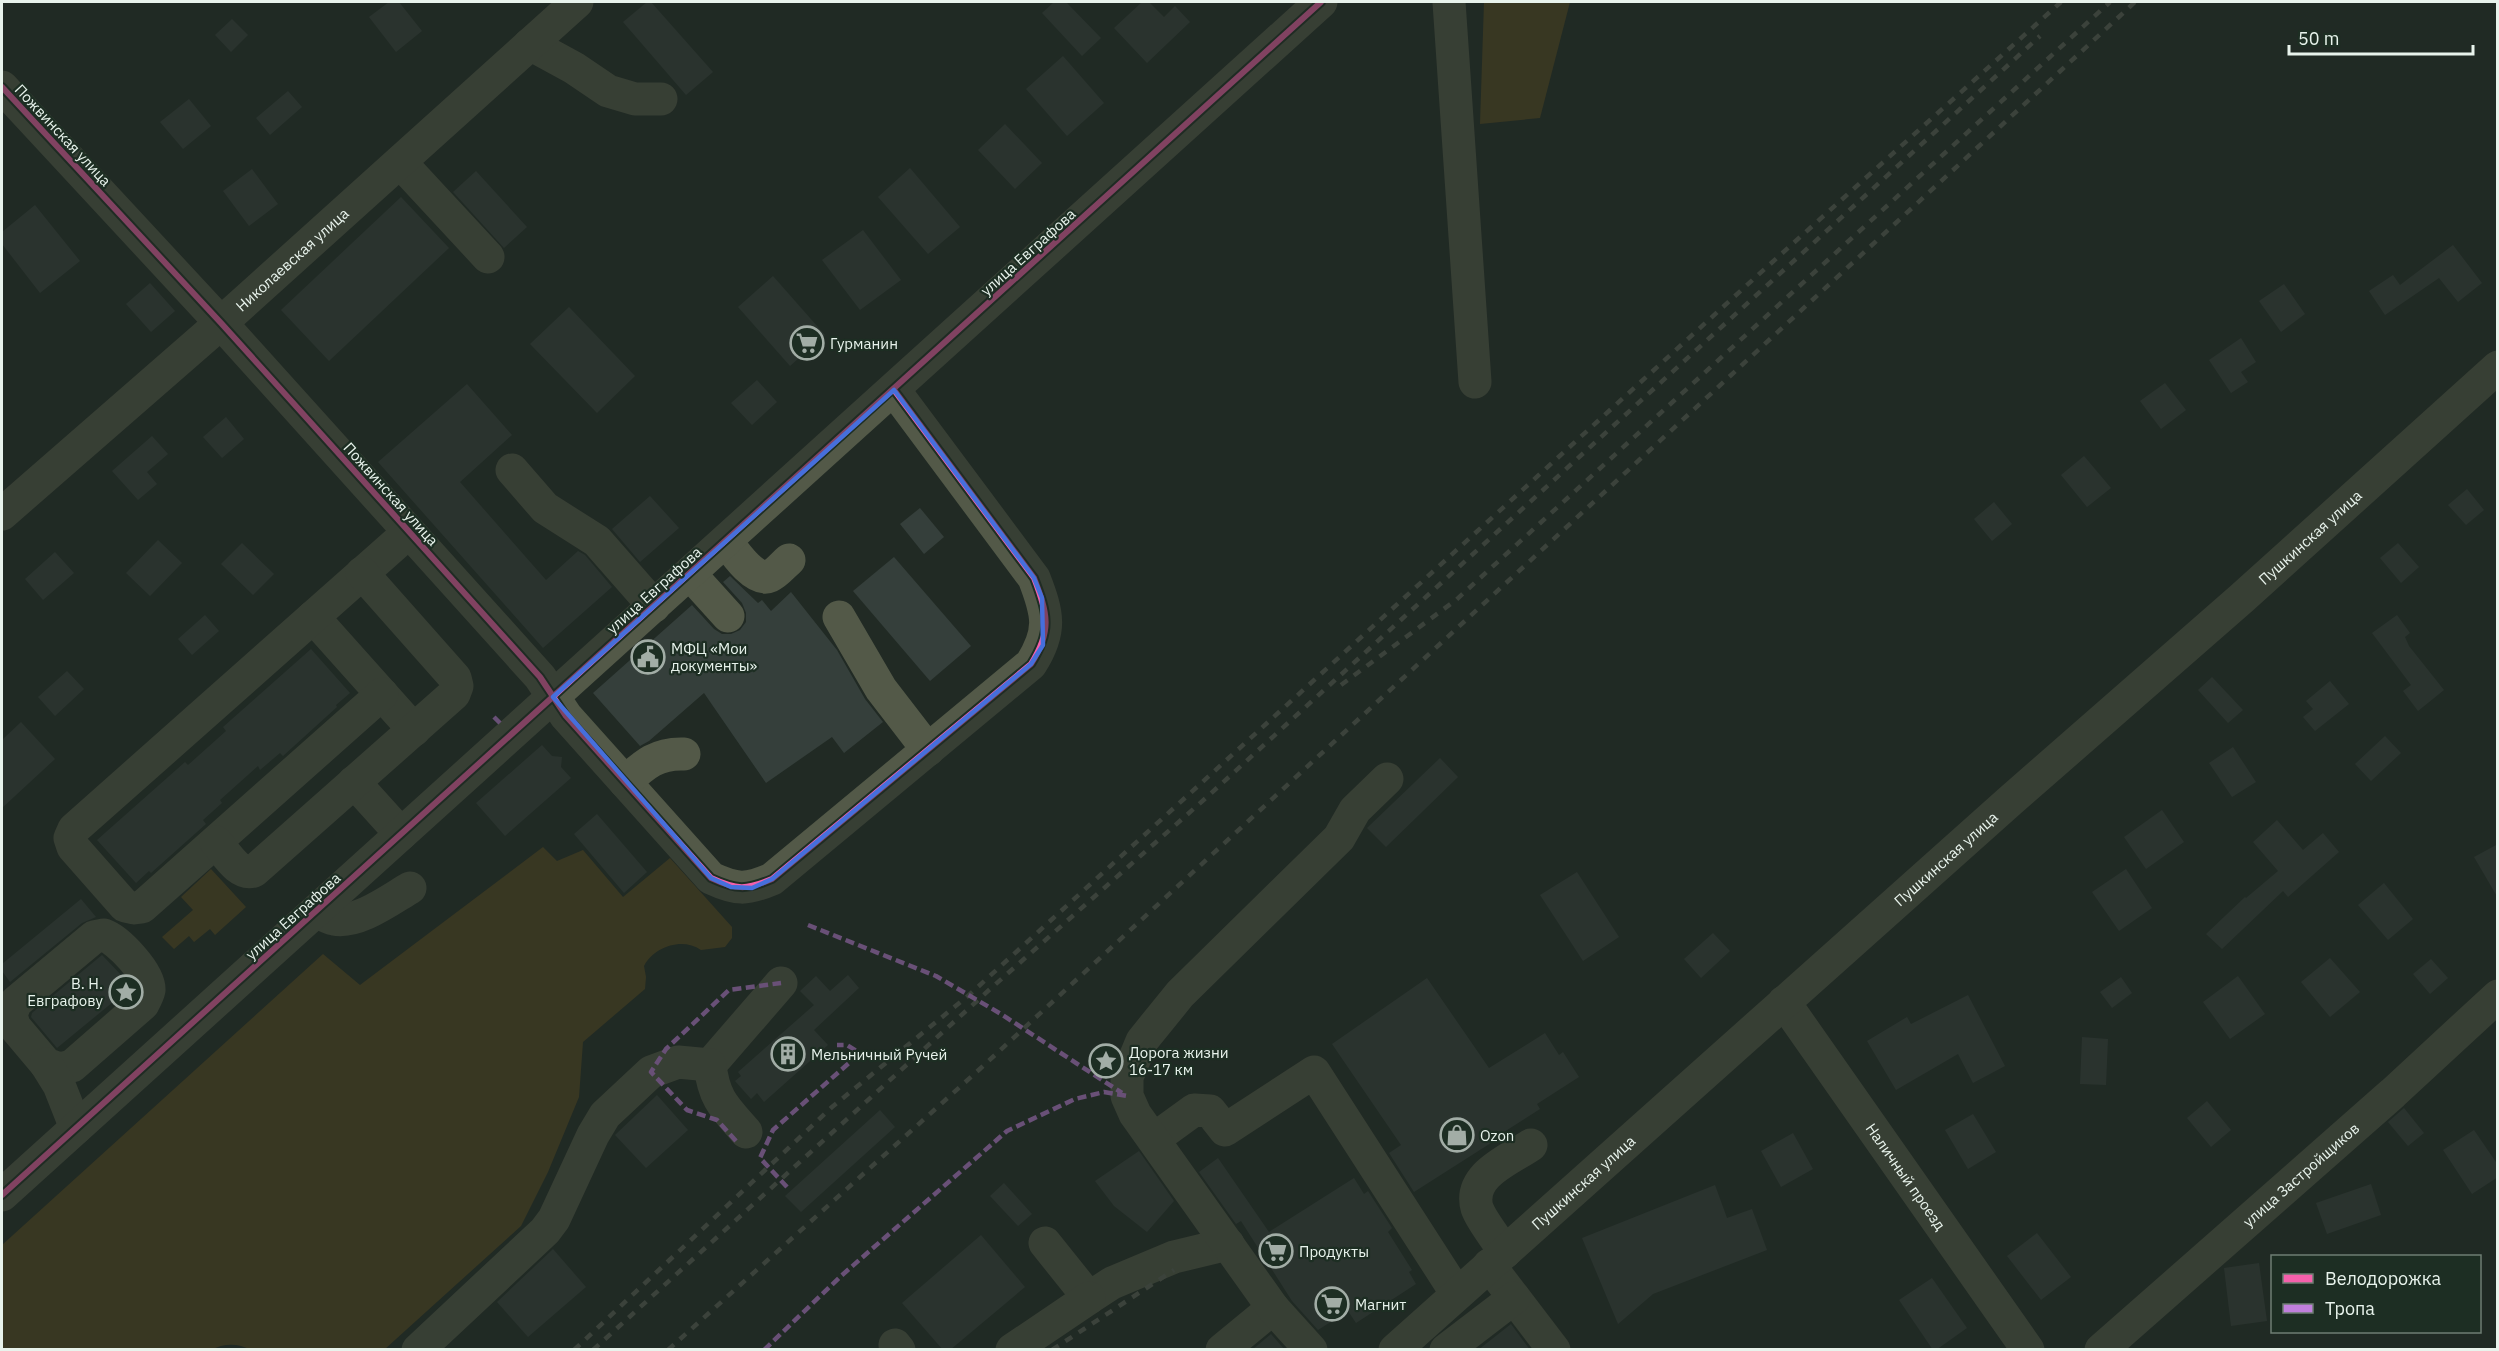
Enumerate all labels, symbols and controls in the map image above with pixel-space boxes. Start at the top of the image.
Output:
scale bar [2289,18,2474,56]
text: 50 m [2298,27,2340,50]
street label: Пожвинская улица [11,80,115,190]
street label: Николаевская улица [231,203,352,315]
street label: улица Евграфова [977,204,1079,300]
supermarket icon: Гурманин [789,325,825,361]
place label: Гурманин [830,334,898,353]
street label: Пожвинская улица [339,438,443,550]
street label: Пушкинская улица [2254,485,2365,588]
street label: улица Евграфова [603,542,705,638]
public building icon: МФЦ «Мои документы» [630,639,666,675]
place label: МФЦ «Мои документы» [671,639,758,675]
street label: Пушкинская улица [1890,807,2001,910]
street label: улица Евграфова [242,868,344,964]
place label: В. Н. Евграфову [27,974,104,1010]
place icon: В. Н. Евграфову [108,974,144,1010]
building icon: Мельничный Ручей [770,1036,806,1072]
place icon: Дорога жизни 16-17 км [1088,1043,1124,1079]
place label: Дорога жизни 16-17 км [1129,1043,1229,1079]
place label: Мельничный Ручей [811,1045,947,1064]
shop icon: Ozon [1439,1117,1475,1153]
street label: улица Застройщиков [2239,1118,2363,1231]
street label: Наличный проезд [1862,1119,1950,1234]
place label: Ozon [1480,1126,1514,1145]
street label: Пушкинская улица [1527,1131,1639,1233]
supermarket icon: Продукты [1258,1233,1294,1269]
place label: Продукты [1299,1242,1369,1261]
legend [2271,1255,2481,1333]
text: Велодорожка [2325,1267,2441,1290]
supermarket icon: Магнит [1314,1286,1350,1322]
place label: Магнит [1355,1295,1406,1314]
text: Тропа [2325,1297,2375,1320]

